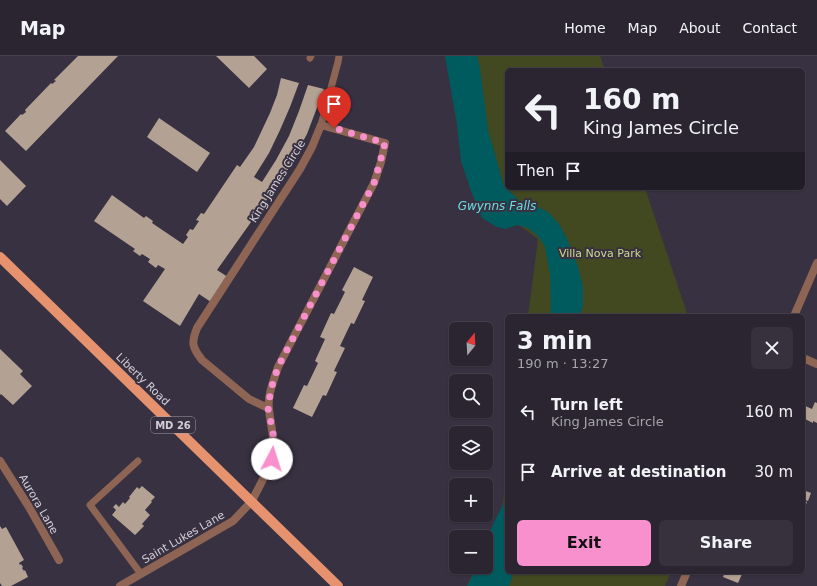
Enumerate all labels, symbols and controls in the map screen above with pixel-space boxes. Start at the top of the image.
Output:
text: Map [20,17,65,39]
text: Home [564,20,606,36]
text: Map [628,20,657,36]
text: About [679,20,721,36]
text: Contact [743,20,797,36]
text: 160 m [583,83,680,116]
icon: left [517,84,569,136]
pin [317,87,351,128]
icon: arrive [323,93,345,115]
text: King James Circle [583,117,739,138]
street label: King James Circle [247,137,308,225]
icon: arrive [562,160,584,182]
text: Then [517,162,554,180]
water label: Gwynns Falls [458,199,536,213]
park label: Villa Nova Park [559,247,642,260]
north arrow [449,322,493,366]
map controls [449,322,493,574]
text: 3 min [517,327,592,355]
button: close [751,327,793,369]
street label: Liberty Road [113,351,172,408]
text: 190 m · 13:27 [517,356,608,371]
button: search [449,374,493,418]
text: Turn left [551,396,623,414]
icon: left [517,401,539,423]
text: 160 m [745,403,793,421]
text: King James Circle [551,414,664,429]
road number: MD 26 [151,417,195,433]
button: layers [449,426,493,470]
position arrow [251,438,293,480]
icon: arrive [517,461,539,483]
text: Arrive at destination [551,463,726,481]
text: 30 m [755,463,793,481]
street label: Aurora Lane [16,472,61,537]
button: + [449,478,493,522]
street label: Saint Lukes Lane [140,508,227,566]
button: Exit [517,520,651,566]
button: Share [659,520,793,566]
button: − [449,530,493,574]

